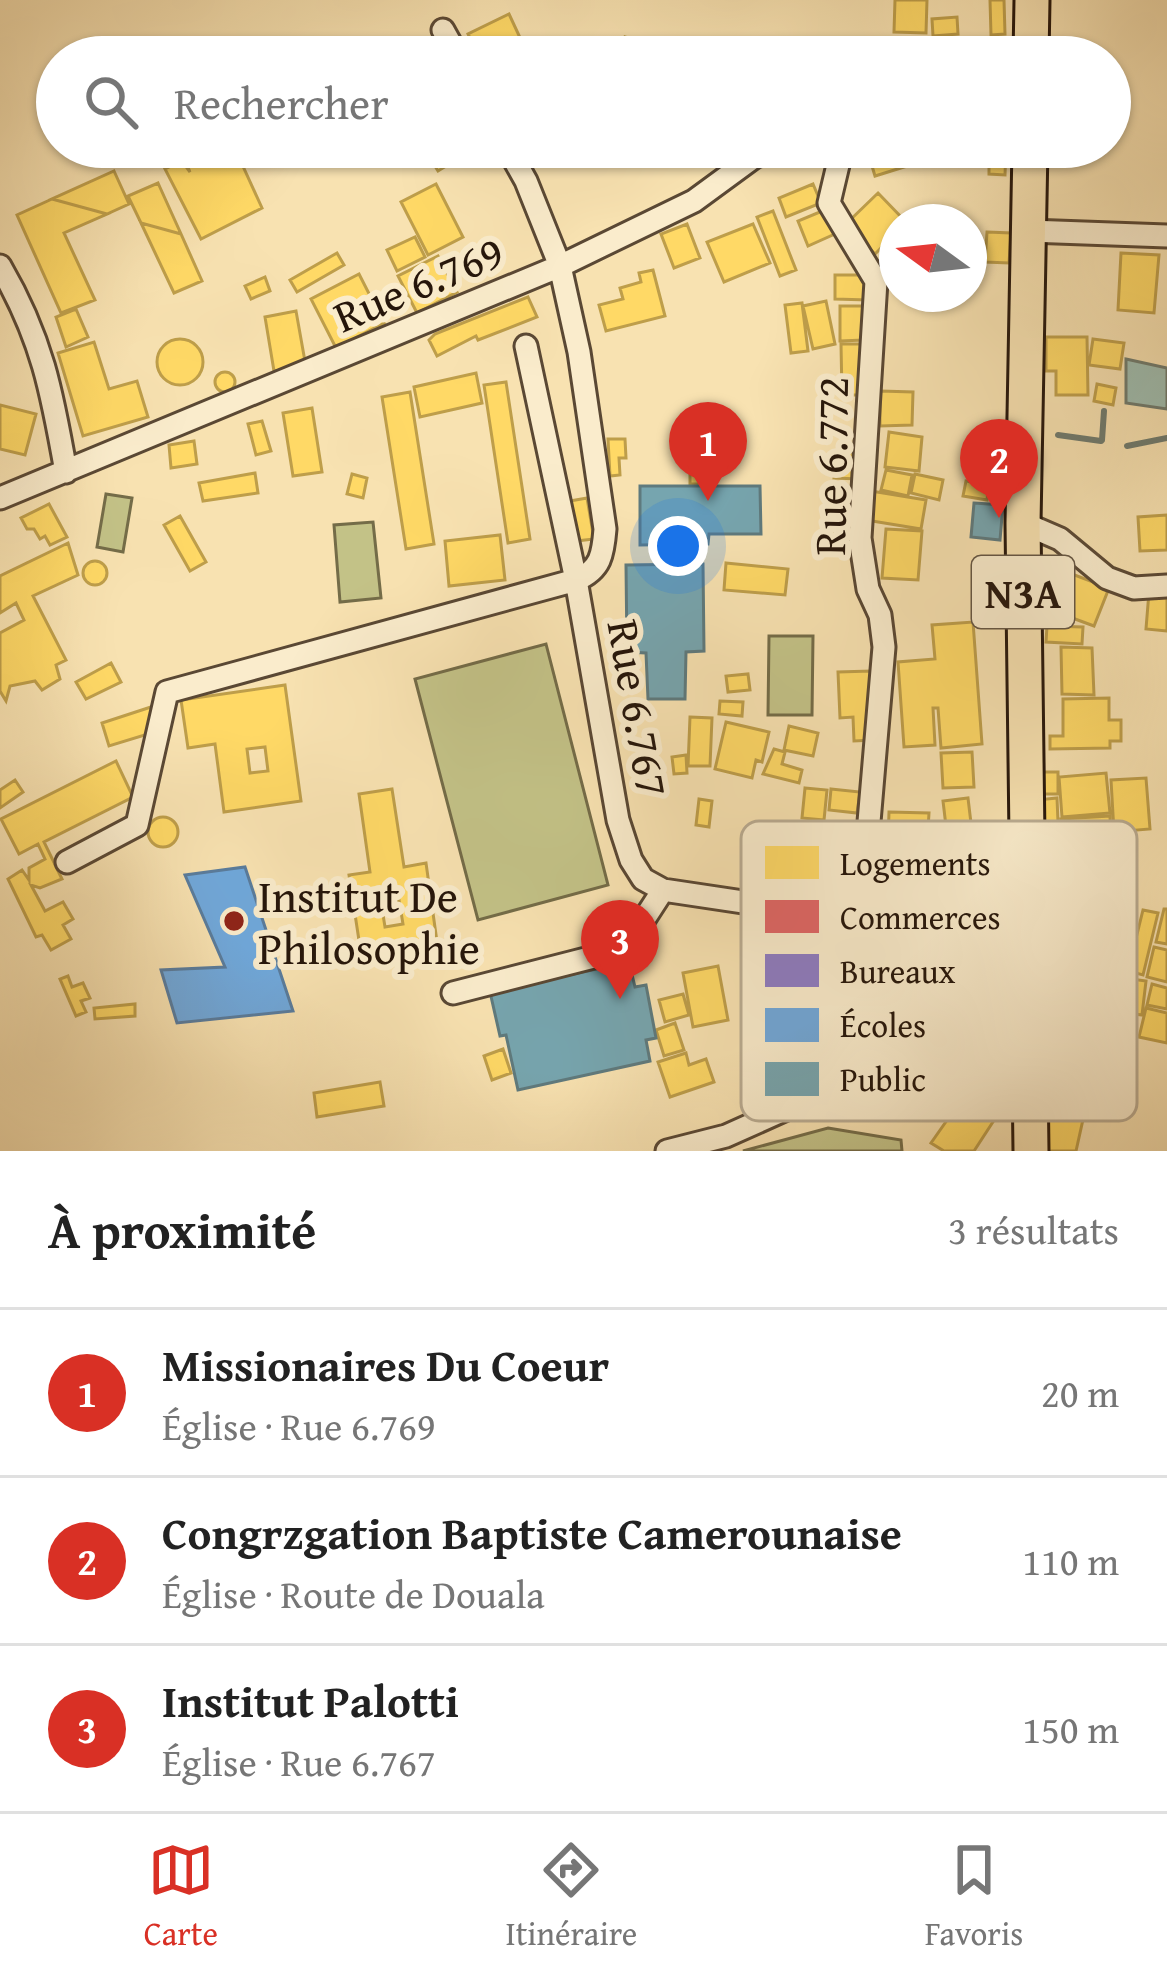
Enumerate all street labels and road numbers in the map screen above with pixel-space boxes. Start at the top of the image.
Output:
street label: Rue 6.769 [323,218,513,348]
street label: Rue 6.772 [796,376,864,556]
road number: N3A [972,556,1074,628]
street label: Rue 6.767 [591,614,687,802]

